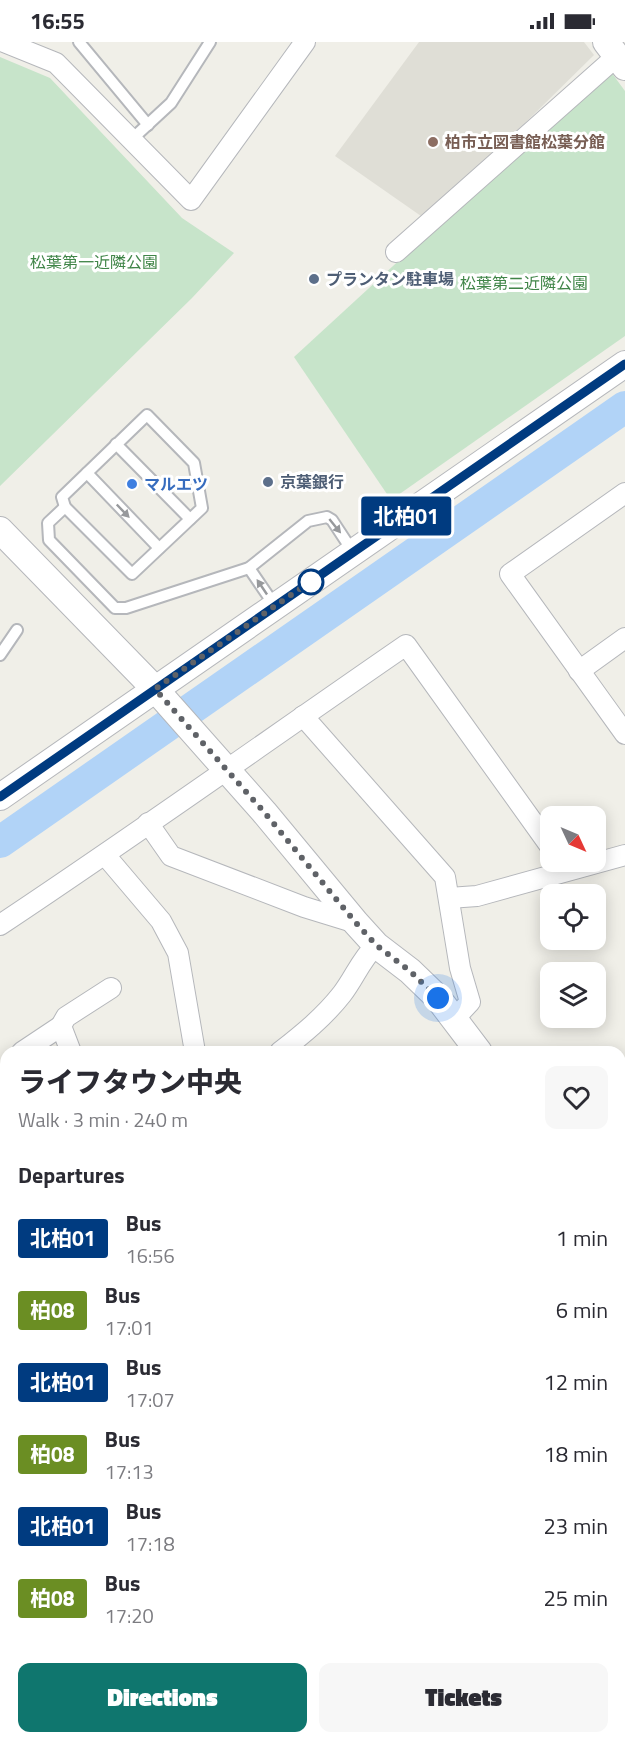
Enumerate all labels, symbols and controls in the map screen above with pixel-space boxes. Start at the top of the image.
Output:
text: 16:55 [30,4,85,38]
place label: 柏市立図書館松葉分館 [445,130,605,154]
marker: 柏市立図書館松葉分館 [426,135,440,149]
park label: 松葉第一近隣公園 [30,250,158,274]
place label: プランタン駐車場 [326,267,454,291]
park label: 松葉第二近隣公園 [460,271,588,295]
marker: プランタン駐車場 [307,272,321,286]
place label: 京葉銀行 [280,470,344,494]
place label: マルエツ [144,472,208,496]
marker: 京葉銀行 [261,475,275,489]
marker: マルエツ [125,477,139,491]
line badge: 北柏01 [364,496,448,536]
text: 北柏01 [373,500,439,532]
one-way arrow [116,503,130,518]
one-way arrow [328,518,341,534]
unlabelled marker [298,569,324,595]
one-way arrow [257,579,268,595]
north arrow [540,806,606,872]
map controls [540,806,606,1028]
button: locate [540,884,606,950]
button: layers [540,962,606,1028]
your location [423,983,453,1013]
text: ライフタウン中央 [18,1060,242,1103]
button: heart [545,1066,608,1129]
text: Walk · 3 min · 240 m [18,1104,188,1135]
text: Departures [18,1158,125,1192]
text: Bus [126,1206,161,1240]
text: 1 min [556,1221,608,1255]
text: 北柏01 [30,1222,96,1254]
text: 16:56 [126,1240,175,1271]
text: Bus [105,1278,140,1312]
text: 6 min [556,1293,608,1327]
text: 柏08 [30,1294,75,1326]
text: 17:01 [105,1312,154,1343]
text: Bus [126,1350,161,1384]
text: 12 min [543,1365,608,1399]
text: 北柏01 [30,1366,96,1398]
text: 17:07 [126,1384,175,1415]
text: Bus [105,1422,140,1456]
text: 18 min [543,1437,608,1471]
text: 柏08 [30,1438,75,1470]
text: 17:13 [105,1456,154,1487]
text: Bus [126,1494,161,1528]
text: 23 min [543,1509,608,1543]
text: 北柏01 [30,1510,96,1542]
text: 17:18 [126,1528,175,1559]
text: Bus [105,1566,140,1600]
text: 25 min [543,1581,608,1615]
text: 柏08 [30,1582,75,1614]
text: 17:20 [105,1600,154,1631]
button: Directions [18,1663,307,1732]
button: Tickets [319,1663,608,1732]

